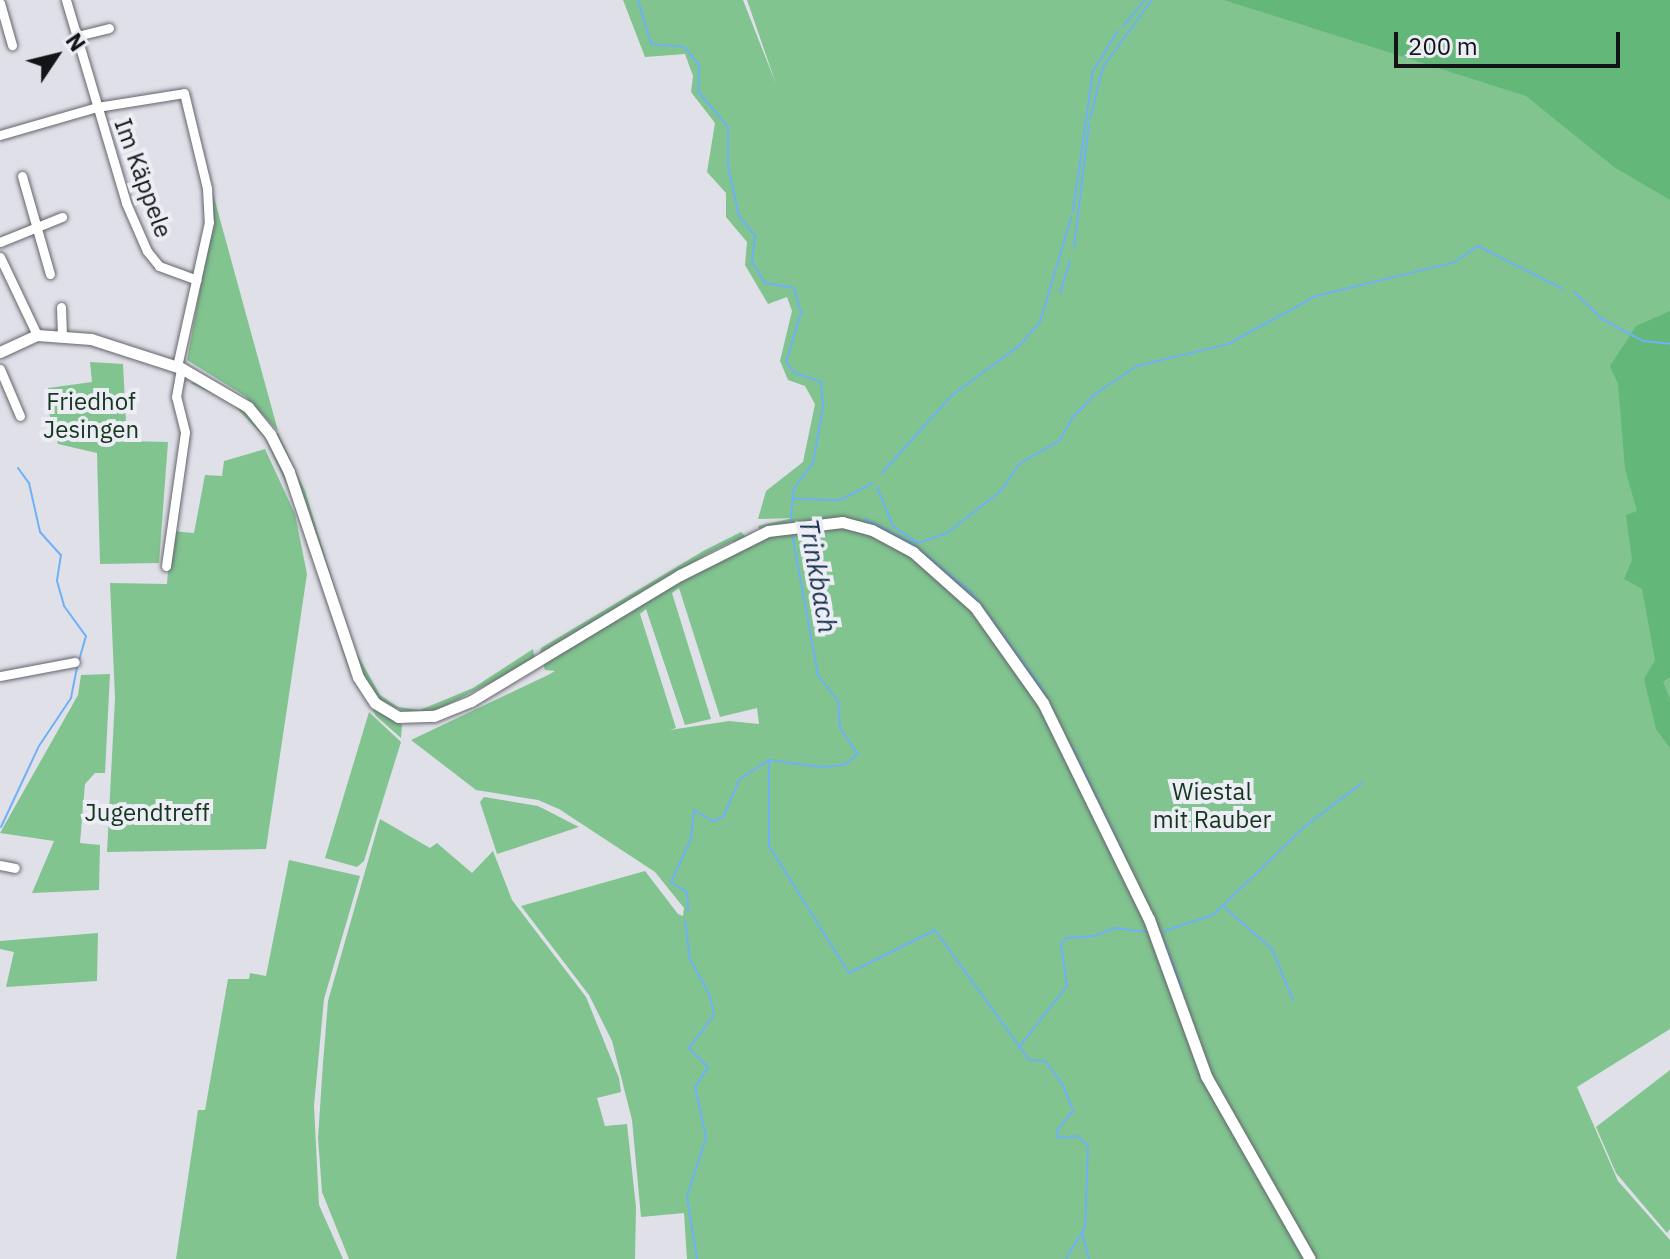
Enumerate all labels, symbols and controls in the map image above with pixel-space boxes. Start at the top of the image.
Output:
north arrow [16,16,96,96]
scale bar [1398,16,1624,66]
text: N [60,27,93,57]
text: 200 m [1408,30,1478,62]
street label: Im Käppele [108,115,178,241]
park label: Friedhof Jesingen [43,388,139,444]
water label: Trinkbach [793,517,843,635]
park label: Wiestal mit Rauber [1153,778,1271,834]
park label: Jugendtreff [85,799,209,827]

